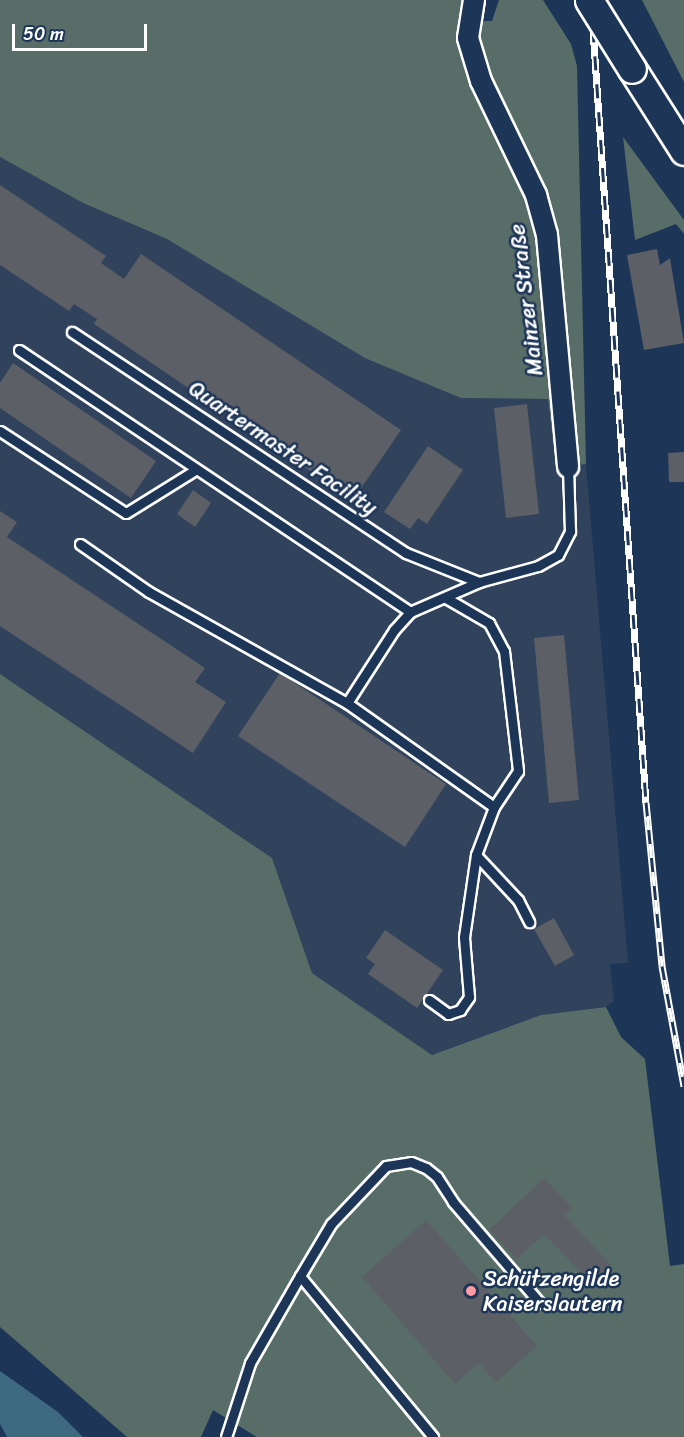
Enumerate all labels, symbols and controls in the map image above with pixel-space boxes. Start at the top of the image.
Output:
scale bar [15,12,150,50]
text: 50 m [23,18,64,50]
street label: Mainzer Straße [504,223,548,377]
street label: Quartermaster Facility [184,375,382,521]
place label: Schützengilde Kaiserslautern [483,1265,622,1316]
marker: Schützengilde Kaiserslautern [464,1284,478,1298]

